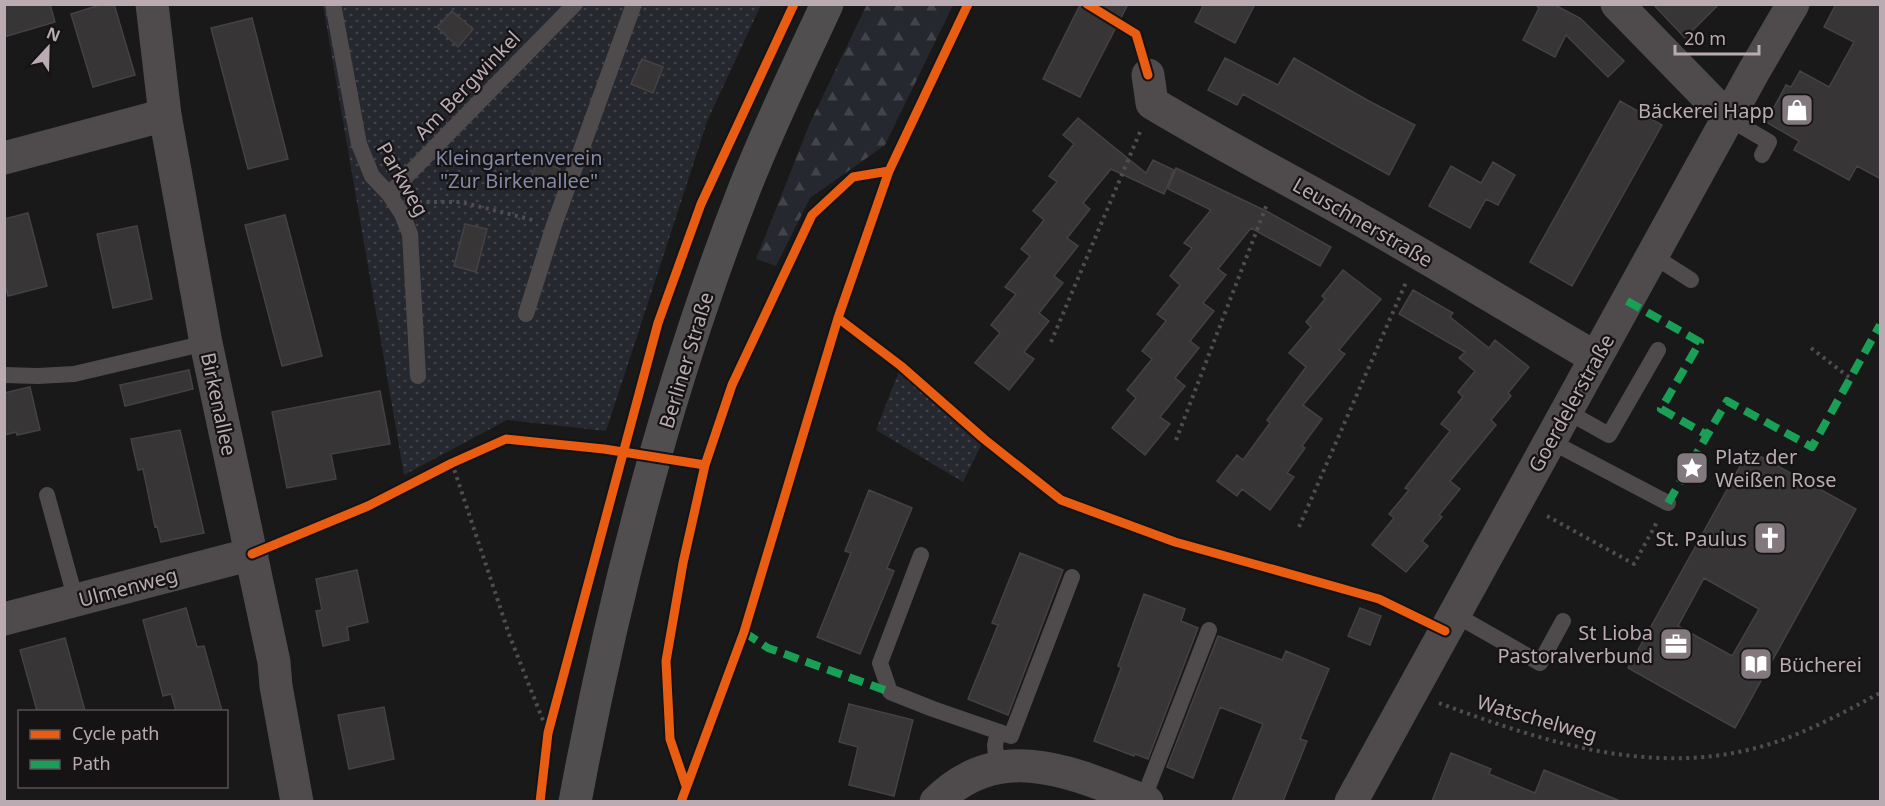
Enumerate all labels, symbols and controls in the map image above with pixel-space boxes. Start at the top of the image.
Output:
north arrow [18,18,78,78]
scale bar [1675,18,1759,56]
text: N [43,21,64,47]
street label: Am Bergwinkel [408,25,526,145]
text: 20 m [1684,26,1726,50]
shop icon: Bäckerei Happ [1779,92,1815,128]
place label: Bäckerei Happ [1638,97,1774,124]
street label: Parkweg [371,137,435,221]
park label: Kleingartenverein "Zur Birkenallee" [435,144,603,194]
street label: Leuschnerstraße [1288,171,1438,273]
street label: Berliner Straße [652,289,720,431]
street label: Goerdelerstraße [1522,329,1620,477]
street label: Birkenallee [195,350,243,458]
place label: Platz der Weißen Rose [1715,443,1837,493]
place icon: Platz der Weißen Rose [1674,450,1710,486]
church icon: St. Paulus [1752,520,1788,556]
place label: St. Paulus [1655,525,1747,552]
street label: Ulmenweg [76,561,180,613]
place label: St Lioba Pastoralverbund [1498,619,1653,669]
office icon: St Lioba Pastoralverbund [1658,626,1694,662]
library icon: Bücherei [1738,646,1774,682]
place label: Bücherei [1779,651,1862,678]
street label: Watschelweg [1474,688,1600,748]
legend [18,710,228,788]
text: Cycle path [72,721,159,745]
text: Path [72,751,111,775]

